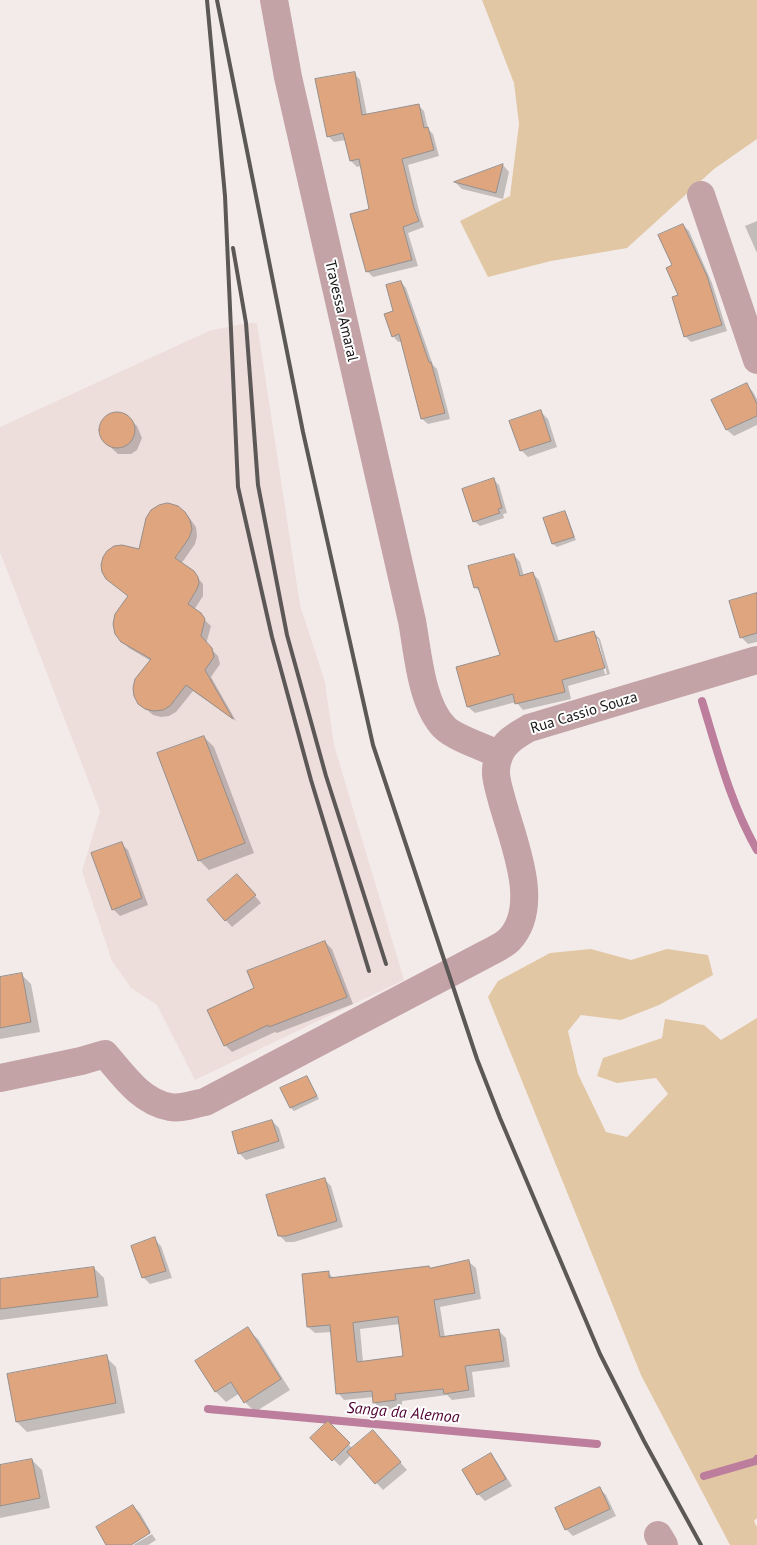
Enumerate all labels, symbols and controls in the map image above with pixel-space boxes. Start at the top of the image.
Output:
street label: Travessa Amaral [321,259,361,363]
street label: Rua Cassio Souza [528,688,640,738]
water label: Sanga da Alemoa [346,1399,460,1427]

